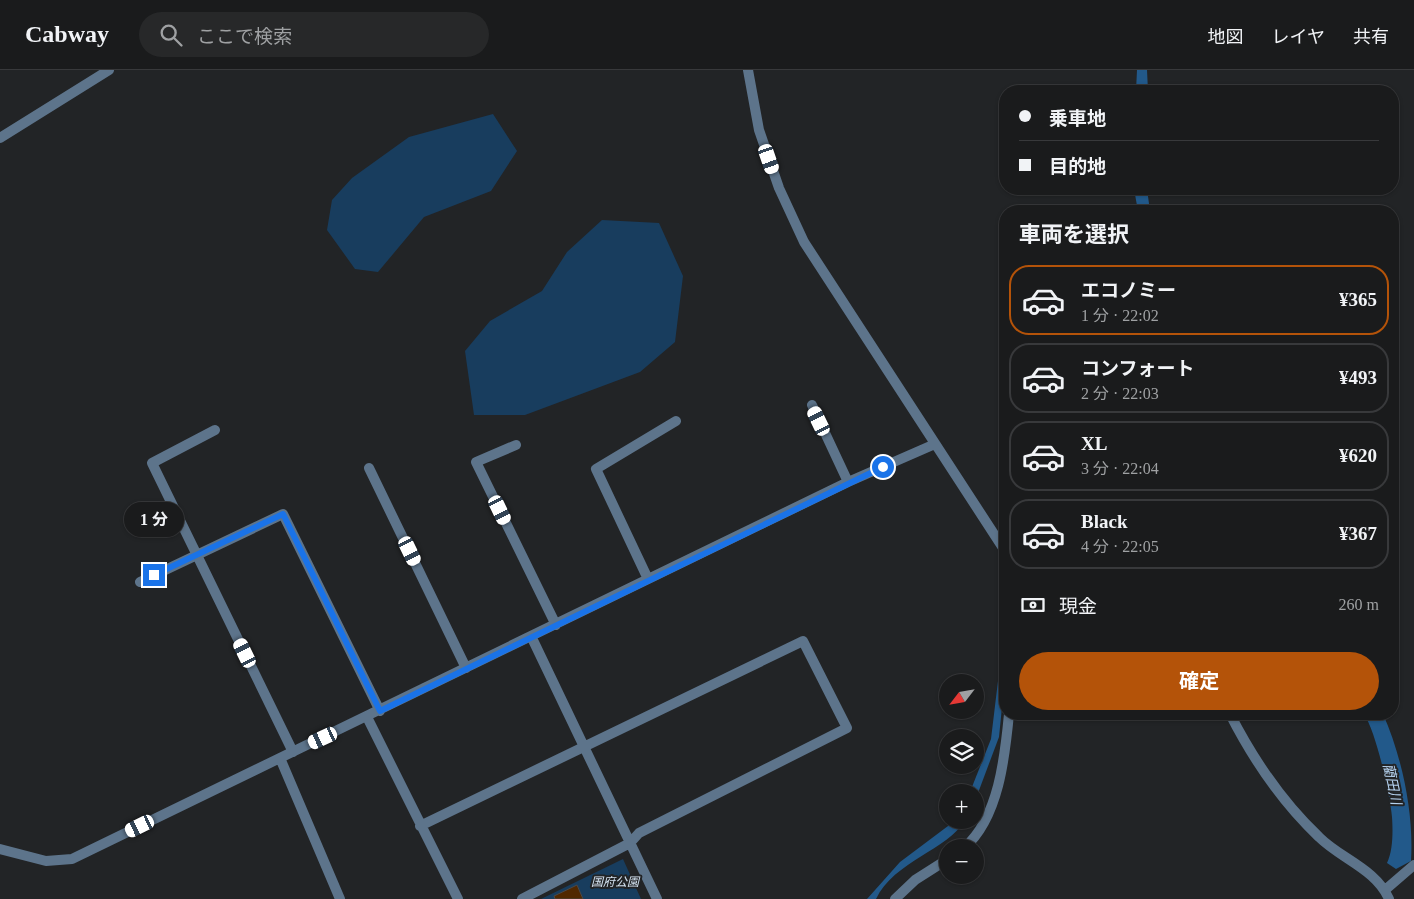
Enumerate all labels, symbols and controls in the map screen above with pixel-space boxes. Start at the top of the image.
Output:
search box [139,12,489,57]
text: Cabway [25,21,109,47]
icon: search [157,21,185,49]
text: ここで検索 [197,26,292,47]
text: 地図 [1208,27,1244,47]
text: レイヤ [1272,27,1325,47]
text: 共有 [1353,27,1389,47]
text: 乗車地 [1049,108,1106,129]
car [757,142,780,176]
text: 目的地 [1049,156,1106,177]
text: 車両を選択 [1019,222,1129,247]
icon: car [1021,278,1066,323]
text: エコノミー [1081,280,1176,301]
text: ¥365 [1339,289,1377,310]
text: 1 分 · 22:02 [1081,307,1159,324]
icon: car [1021,356,1066,401]
text: コンフォート [1081,358,1194,379]
text: ¥493 [1339,367,1377,388]
text: 2 分 · 22:03 [1081,385,1159,402]
car [805,404,832,438]
text: XL [1081,433,1107,454]
icon: car [1021,434,1066,479]
text: ¥620 [1339,445,1377,466]
route start [872,456,894,478]
text: 3 分 · 22:04 [1081,460,1159,477]
car [486,493,513,527]
callout: 1 分 [124,502,184,538]
text: 1 分 [140,511,168,528]
text: Black [1081,511,1127,532]
icon: car [1021,512,1066,557]
text: ¥367 [1339,523,1377,544]
car [396,534,423,568]
text: 4 分 · 22:05 [1081,538,1159,555]
route end [143,564,165,586]
icon: cash [1019,591,1047,619]
text: 現金 [1059,596,1097,617]
text: 260 m [1339,596,1379,613]
car [231,636,258,670]
button: 確定 [1019,652,1379,710]
north arrow [939,674,984,719]
map controls [939,674,984,884]
car [306,725,339,751]
button: layers [939,729,984,774]
water label: 藺田川 [1380,762,1404,808]
button: + [939,784,984,829]
car [123,813,156,839]
button: − [939,839,984,884]
park label: 国府公園 [591,875,641,889]

